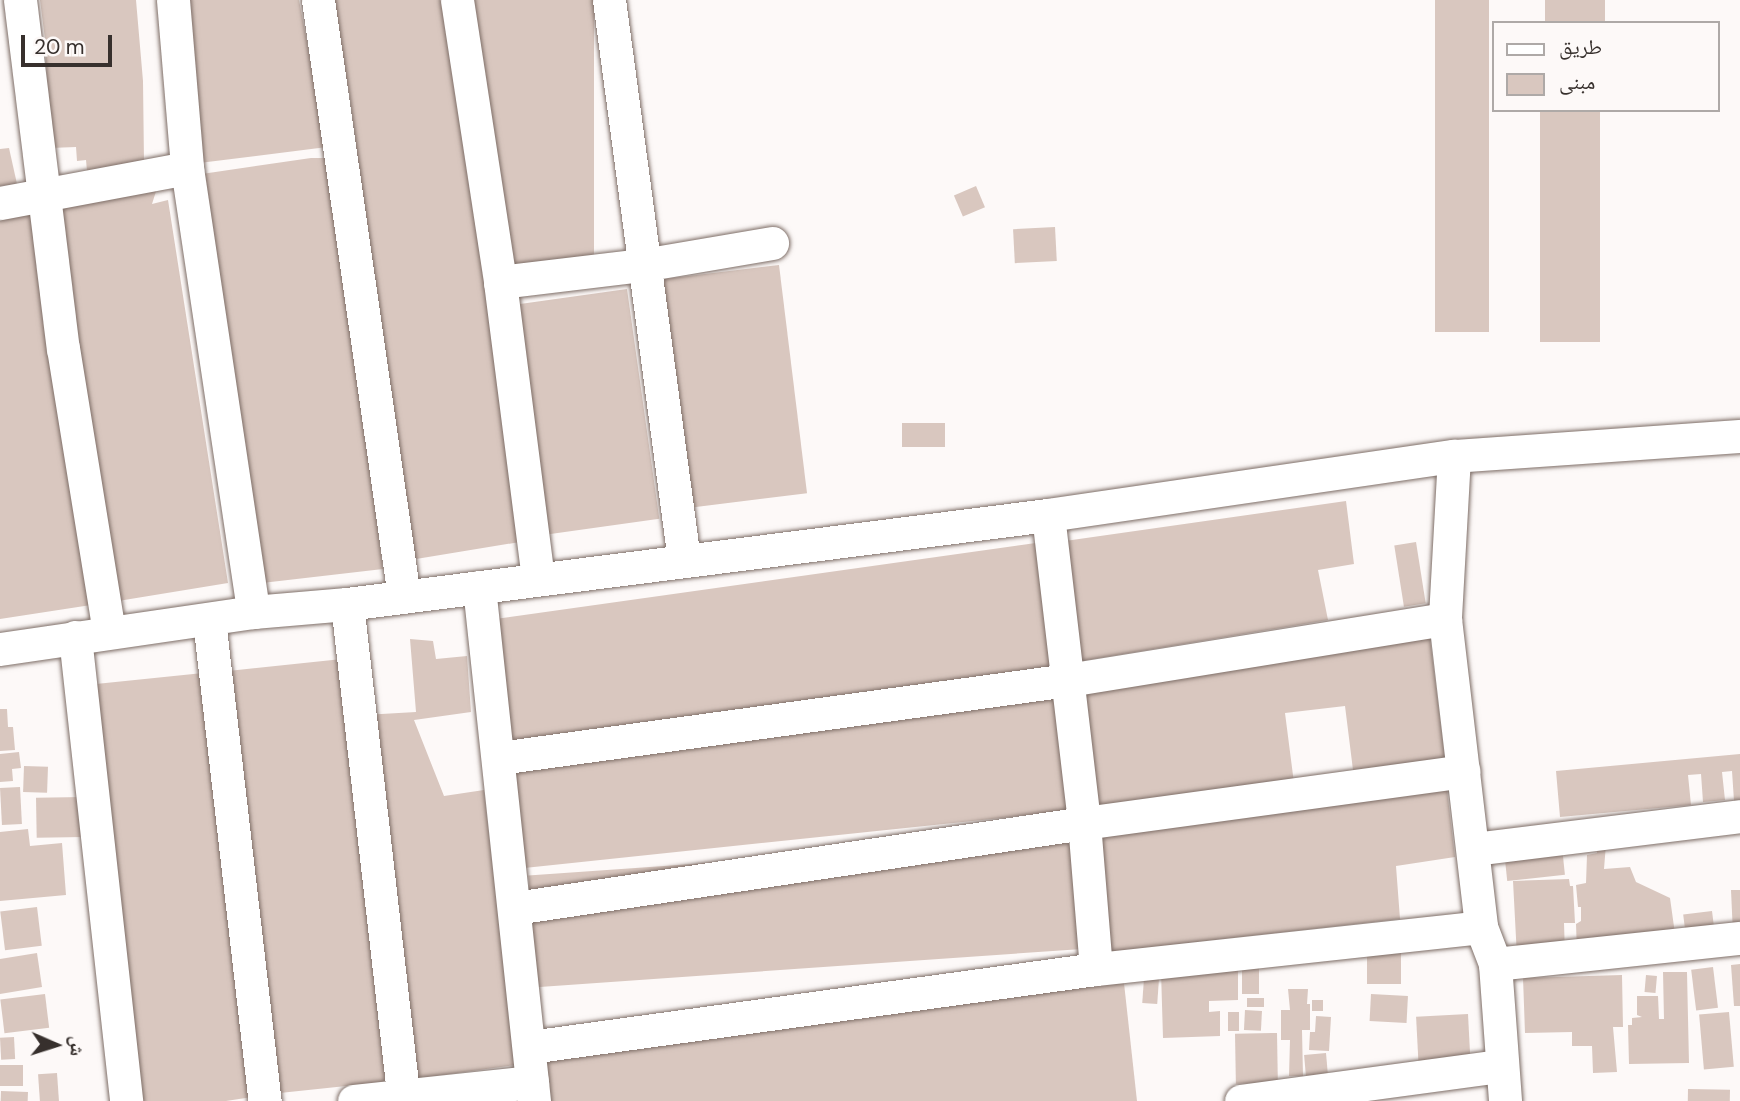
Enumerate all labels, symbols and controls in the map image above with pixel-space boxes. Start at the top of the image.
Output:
scale bar [24,21,116,65]
legend [1492,21,1719,112]
text: 20 m [34,33,85,61]
text: طريق [1559,33,1602,61]
text: مبنى [1559,68,1595,96]
north arrow [21,1010,91,1080]
text: ش [64,1035,90,1057]

